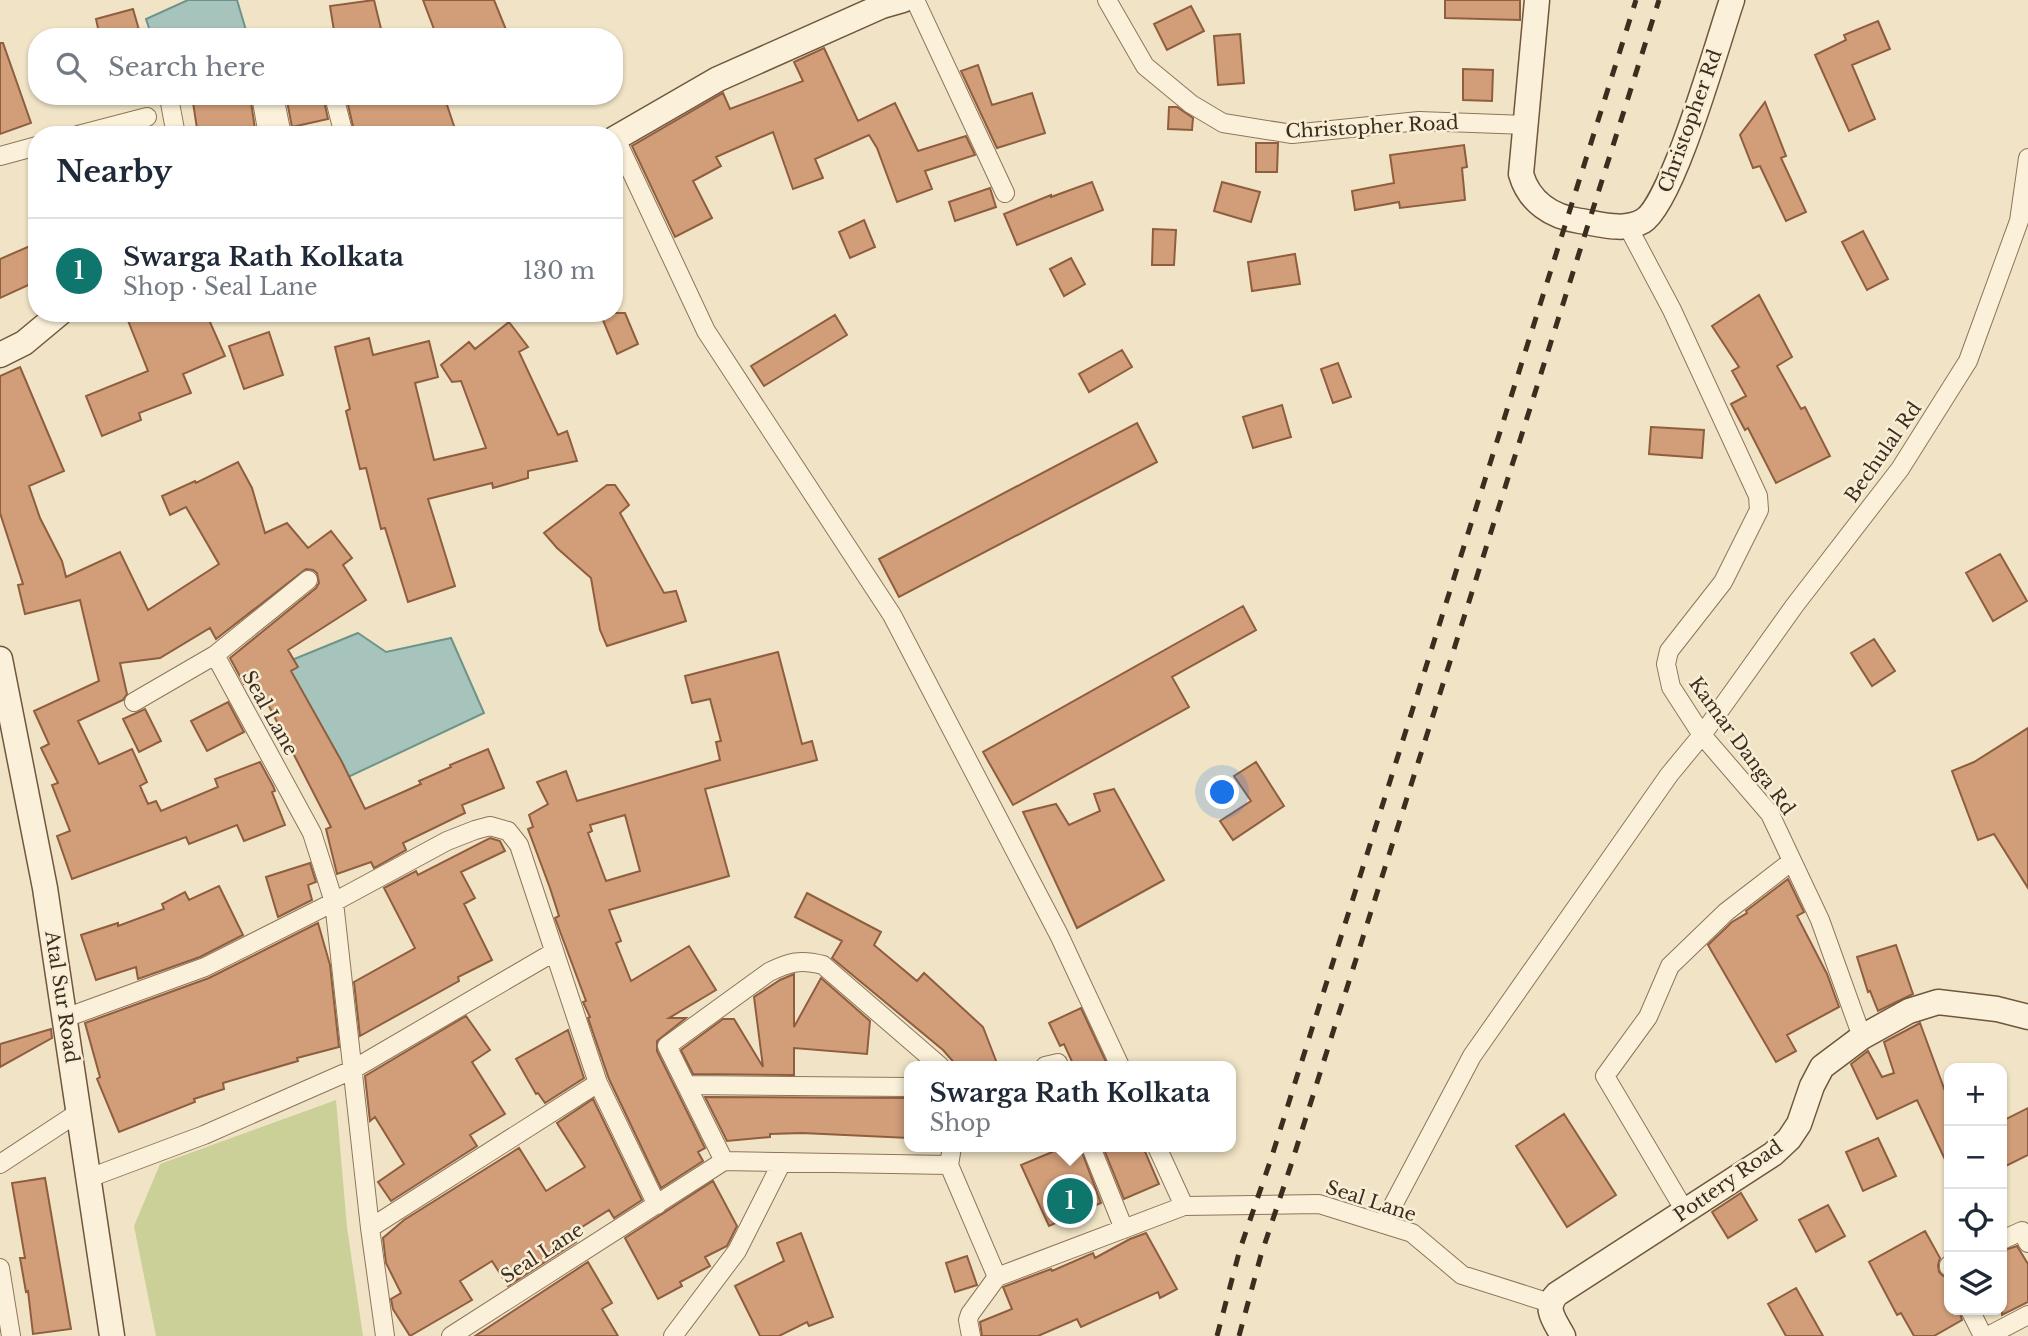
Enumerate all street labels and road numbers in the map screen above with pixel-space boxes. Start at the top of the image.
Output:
street label: Christopher Rd [1653,46,1727,196]
street label: Christopher Road [1285,111,1459,143]
street label: Bechulal Rd [1840,397,1926,507]
street label: Seal Lane [237,666,303,760]
street label: Kamar Danga Rd [1684,672,1800,820]
street label: Atal Sur Road [40,928,84,1065]
street label: Pottery Road [1669,1135,1787,1227]
street label: Seal Lane [1323,1176,1419,1226]
street label: Seal Lane [496,1218,588,1288]

